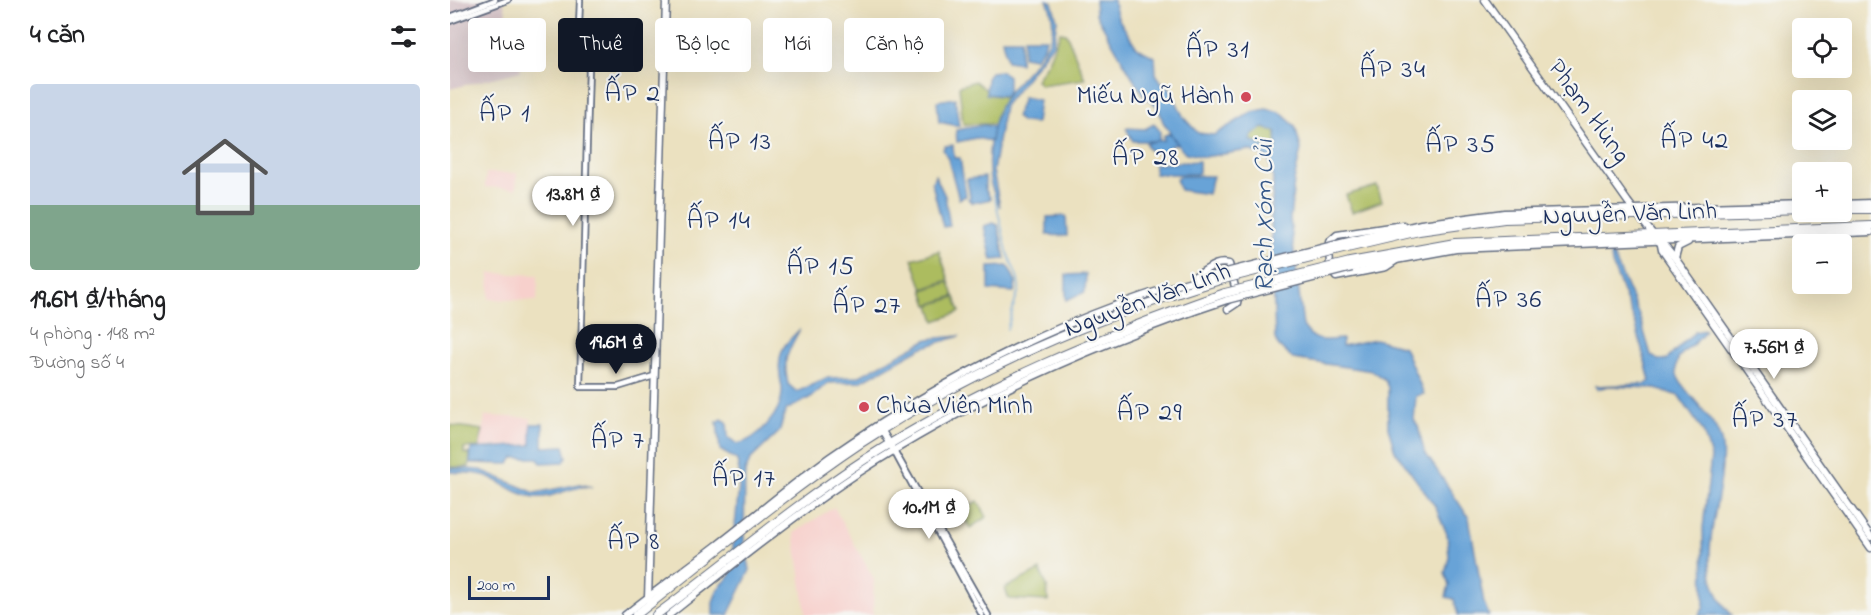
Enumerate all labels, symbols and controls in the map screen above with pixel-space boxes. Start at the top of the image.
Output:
text: 4 căn [30,17,85,55]
chip: Mua [468,18,546,72]
chip: Thuê [558,18,643,72]
chip: Bộ lọc [655,18,751,72]
chip: Mới [763,18,832,72]
chip: Căn hộ [844,18,944,72]
map controls [1792,18,1852,294]
button: locate [1792,18,1852,78]
icon: filters [387,20,420,53]
district label: ẤP 31 [1186,29,1250,70]
district label: ẤP 34 [1359,49,1427,90]
street label: Phạm Hùng [1537,52,1639,172]
district label: ẤP 2 [605,73,661,114]
place label: Miếu Ngũ Hành [1077,78,1234,116]
marker: Miếu Ngũ Hành [1239,90,1253,104]
button: layers [1792,90,1852,150]
district label: ẤP 1 [479,93,531,134]
district label: ẤP 42 [1660,120,1730,161]
district label: ẤP 13 [708,121,772,162]
icon: home [171,123,279,231]
district label: ẤP 35 [1425,124,1497,165]
district label: ẤP 28 [1112,137,1180,178]
water label: Rạch Xóm Củi [1246,137,1285,293]
button: + [1792,162,1852,222]
pin: 13.8M ₫ [518,176,628,227]
text: 13.8M ₫ [546,181,600,210]
street label: Nguyễn Văn Linh [1542,193,1718,237]
district label: ẤP 14 [687,200,751,241]
button: − [1792,234,1852,294]
district label: ẤP 15 [787,246,855,287]
street label: Nguyễn Văn Linh [1060,253,1236,349]
district label: ẤP 36 [1475,279,1543,320]
text: 19.6M ₫/tháng [30,282,166,320]
district label: ẤP 27 [832,285,902,326]
text: 4 phòng · 148 m² [30,320,155,349]
pin: 19.6M ₫ [561,324,671,375]
text: 19.6M ₫ [590,329,642,358]
pin: 7.56M ₫ [1719,329,1829,380]
text: 7.56M ₫ [1744,334,1804,363]
text: Đường số 4 [30,349,124,378]
place label: Chùa Viên Minh [876,388,1033,426]
district label: ẤP 29 [1117,392,1183,433]
district label: ẤP 37 [1731,399,1799,440]
marker: Chùa Viên Minh [857,400,871,414]
district label: ẤP 7 [591,420,645,461]
district label: ẤP 17 [712,458,776,499]
pin: 10.1M ₫ [874,489,984,540]
text: 10.1M ₫ [902,494,956,523]
district label: ẤP 8 [607,521,661,562]
scale bar [468,573,550,600]
text: 200 m [477,574,515,598]

